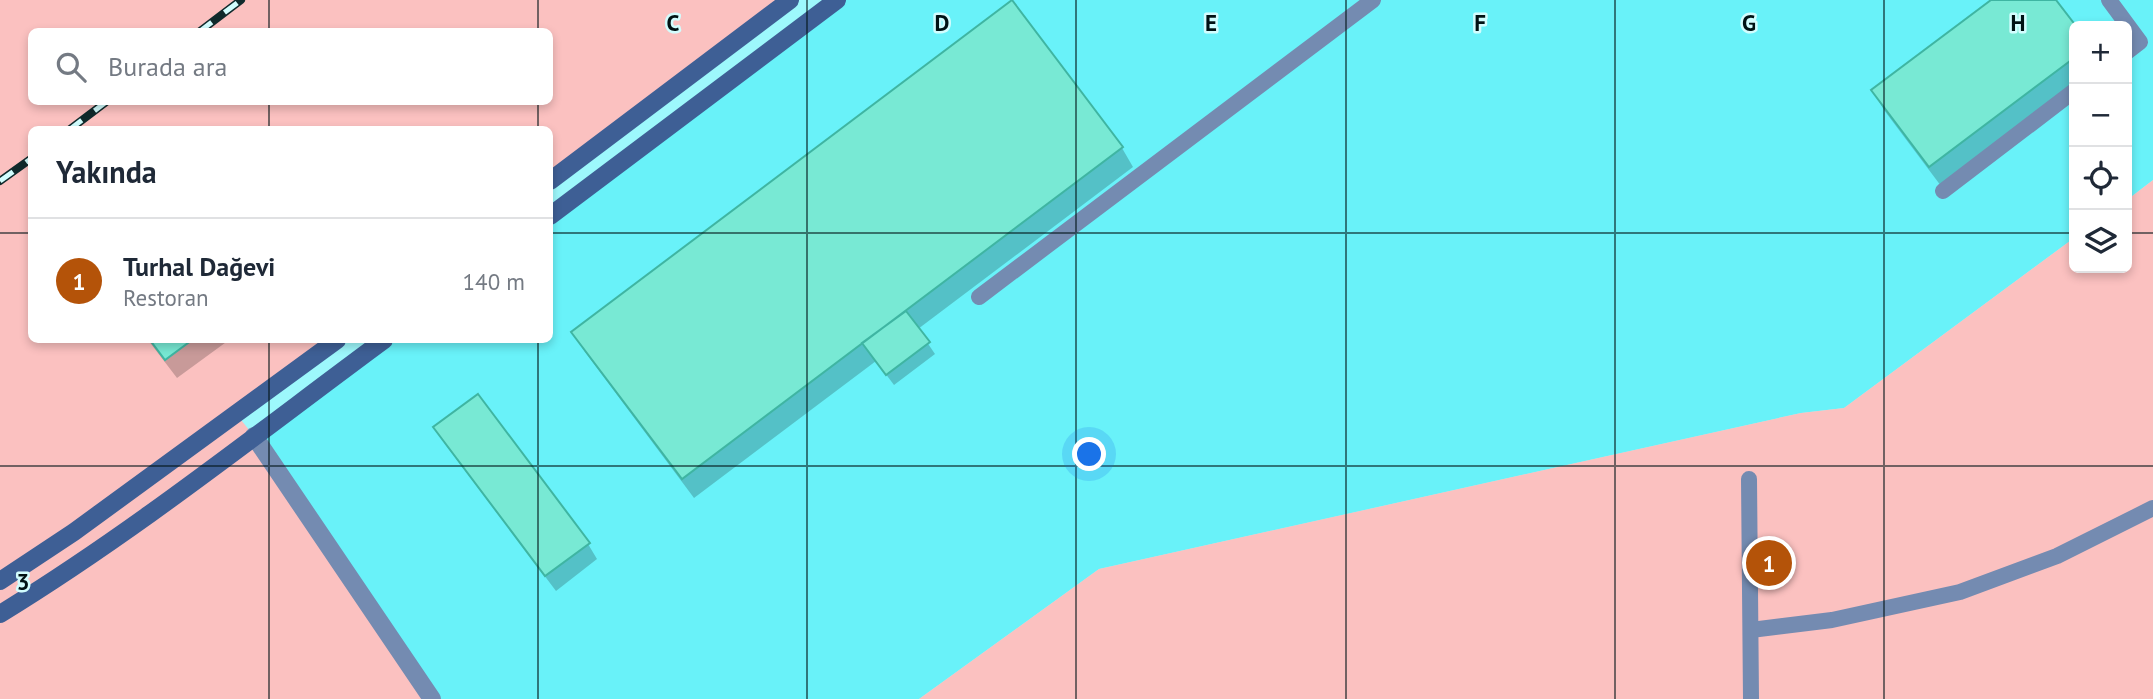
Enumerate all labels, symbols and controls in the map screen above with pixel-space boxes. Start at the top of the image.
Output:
text: C [667,8,680,37]
text: D [935,8,949,37]
text: E [1205,8,1217,37]
text: F [1474,8,1486,37]
text: G [1742,8,1756,37]
text: H [2011,8,2025,37]
map controls [2069,21,2132,273]
button: + [2069,21,2132,84]
search box [28,28,553,105]
icon: search [52,48,90,86]
text: Burada ara [108,50,227,83]
button: − [2069,84,2132,147]
button: locate [2069,147,2132,210]
text: Yakında [56,152,157,191]
button: layers [2069,210,2132,273]
text: Turhal Dağevi [123,250,275,283]
text: 1 [72,267,86,296]
text: 140 m [463,267,525,296]
text: Restoran [123,283,209,312]
your location [1072,437,1106,471]
pin: 1 [1746,537,1792,589]
text: 3 [16,567,30,596]

